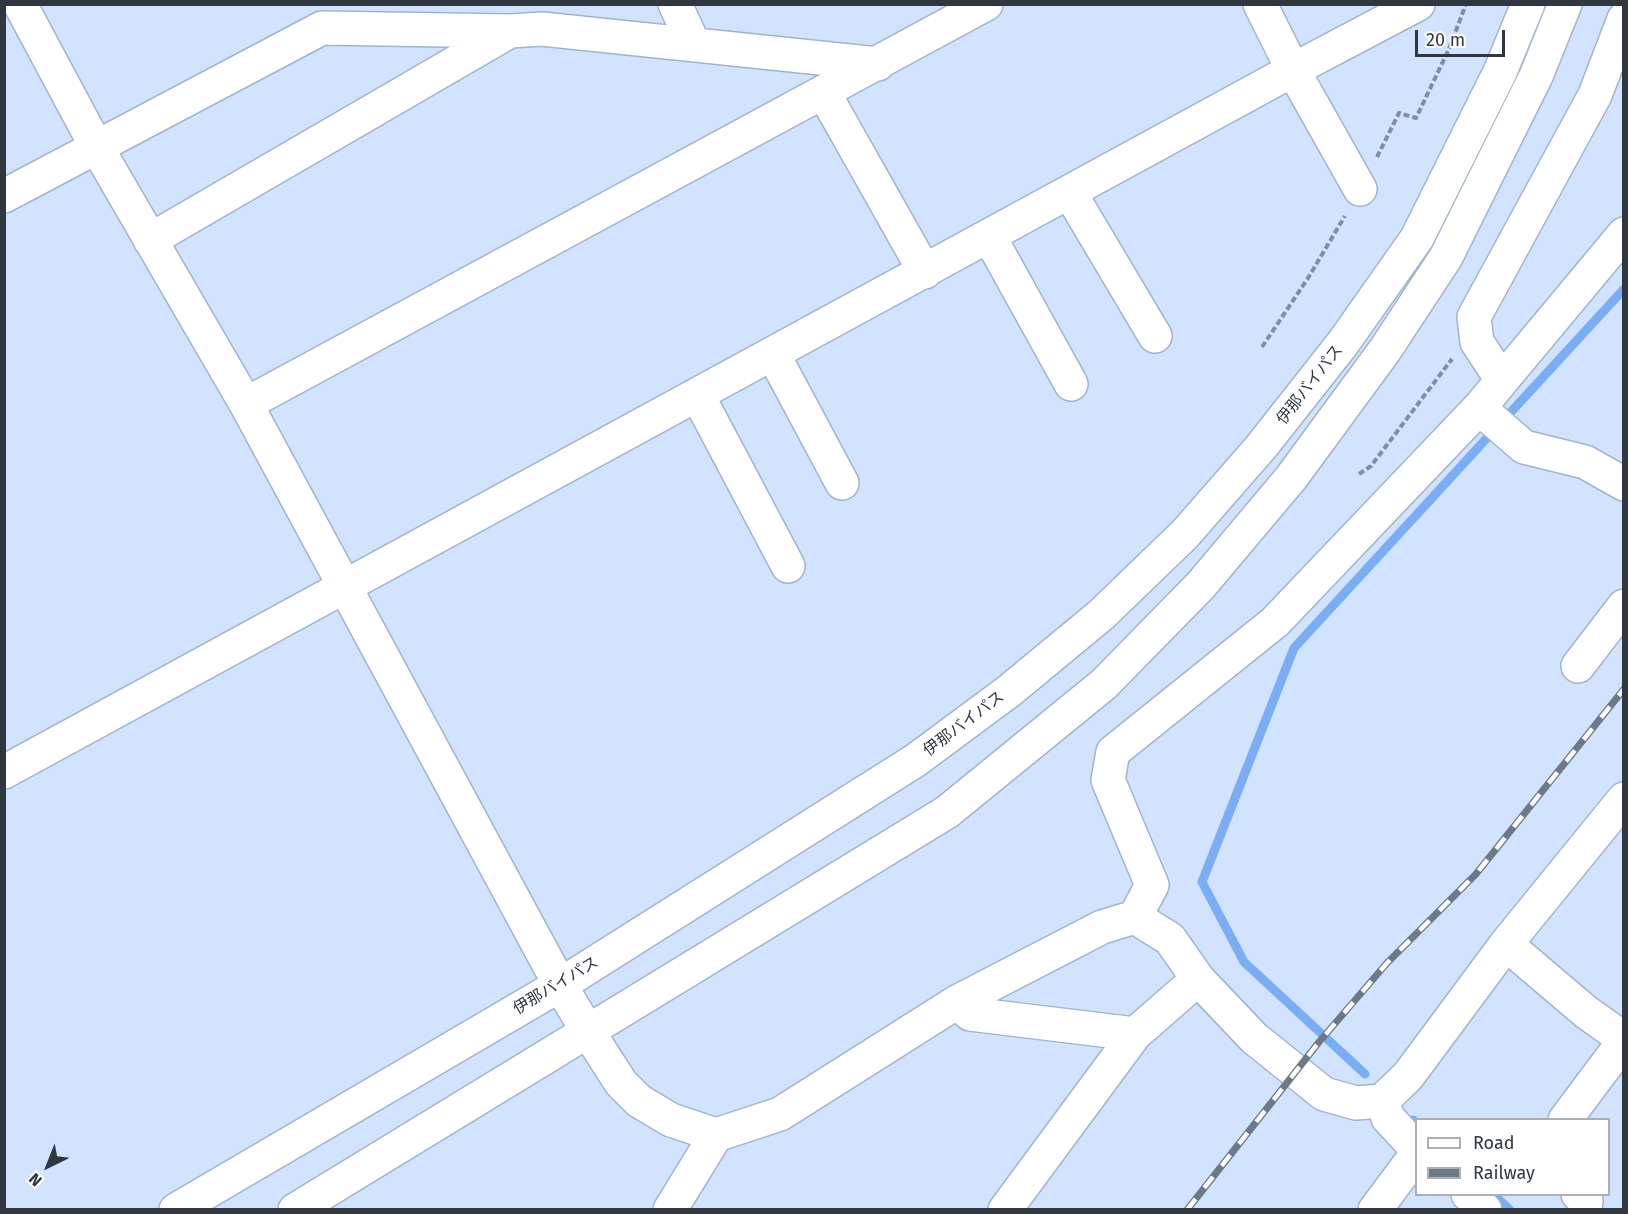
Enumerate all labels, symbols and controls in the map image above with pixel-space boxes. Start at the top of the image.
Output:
scale bar [1418,18,1508,56]
text: 20 m [1426,29,1465,51]
street label: 伊那バイパス [1273,341,1347,429]
street label: 伊那バイパス [920,687,1008,761]
street label: 伊那バイパス [510,953,602,1019]
legend [1415,1118,1610,1196]
text: Road [1473,1132,1515,1154]
north arrow [18,1136,78,1196]
text: Railway [1473,1162,1535,1184]
text: N [25,1169,46,1190]

